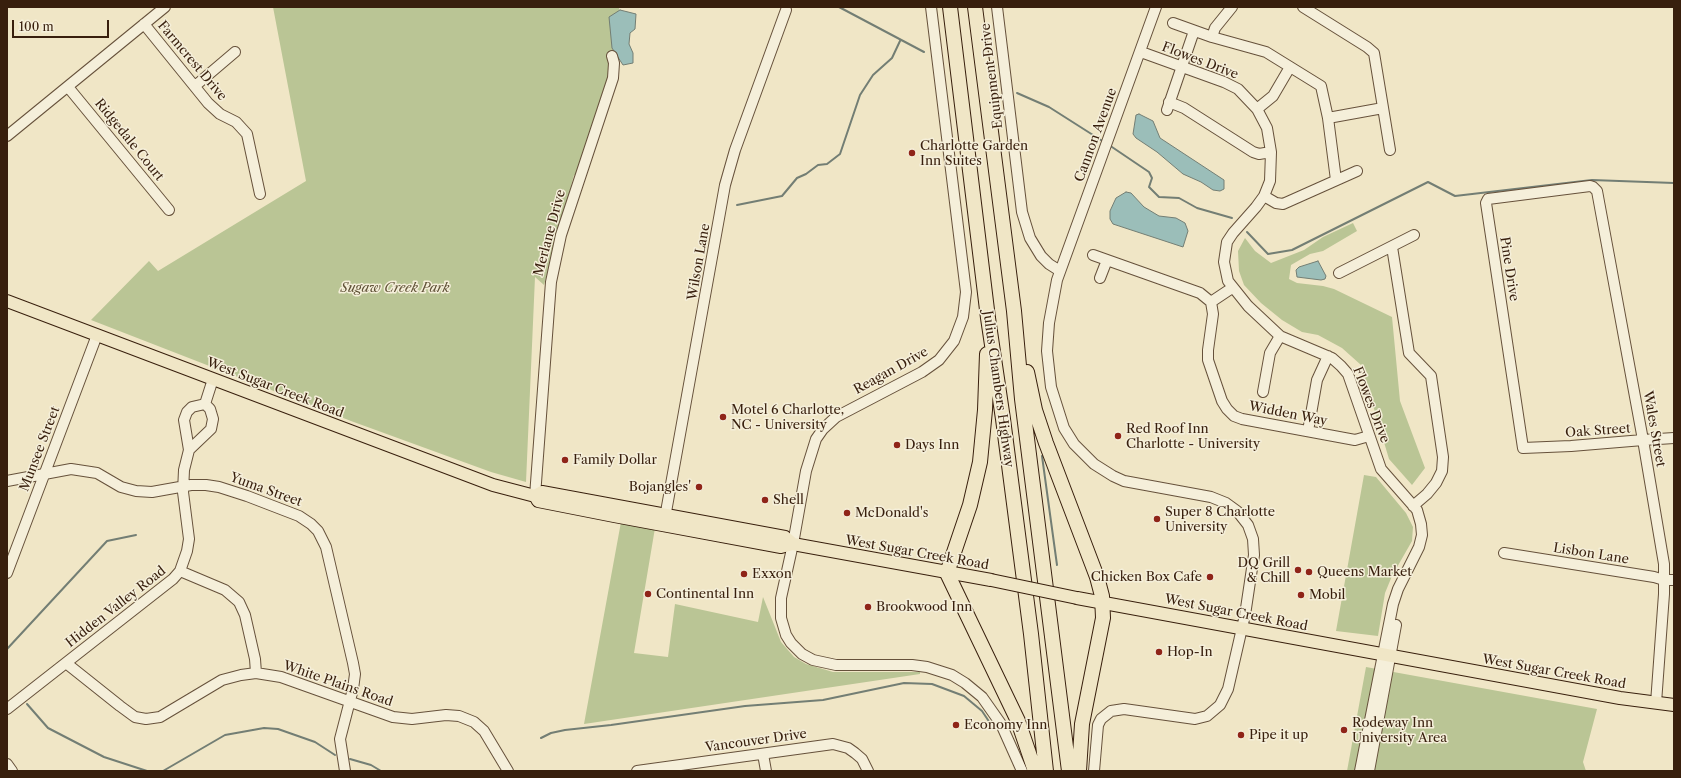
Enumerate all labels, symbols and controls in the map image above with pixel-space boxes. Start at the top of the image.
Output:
scale bar [14,12,111,38]
street label: Farmcrest Drive [154,18,230,104]
text: 100 m [19,19,54,34]
street label: Equipment Drive [978,22,1006,130]
street label: Flowes Drive [1160,39,1240,83]
street label: Cannon Avenue [1072,86,1120,184]
street label: Ridgedale Court [91,96,167,184]
place label: Charlotte Garden Inn Suites [920,138,1028,169]
marker: Charlotte Garden Inn Suites [907,148,917,158]
street label: Merlane Drive [531,188,569,278]
street label: Wilson Lane [685,222,713,302]
street label: Pine Drive [1496,236,1522,302]
park label: Sugaw Creek Park [340,280,450,296]
street label: Julius Chambers Highway [979,310,1017,468]
street label: Reagan Drive [851,344,931,398]
street label: West Sugar Creek Road [204,355,346,421]
street label: Flowes Drive [1349,365,1393,445]
street label: Wales Street [1640,390,1668,468]
street label: Widden Way [1247,399,1329,429]
place label: Motel 6 Charlotte, NC - University [731,402,844,433]
street label: Munsee Street [17,404,63,494]
marker: Motel 6 Charlotte, NC - University [718,412,728,422]
place label: Red Roof Inn Charlotte - University [1126,421,1260,452]
street label: Oak Street [1565,421,1631,441]
marker: Red Roof Inn Charlotte - University [1113,431,1123,441]
place label: Days Inn [905,437,959,453]
marker: Days Inn [892,440,902,450]
place label: Family Dollar [573,452,657,468]
marker: Family Dollar [560,455,570,465]
street label: Yuma Street [228,470,304,510]
place label: Bojangles' [629,479,691,495]
marker: Bojangles' [694,482,704,492]
place label: Shell [773,492,804,508]
marker: Shell [760,495,770,505]
place label: Super 8 Charlotte University [1165,504,1275,535]
place label: McDonald's [855,505,928,521]
marker: McDonald's [842,508,852,518]
marker: Super 8 Charlotte University [1152,514,1162,524]
street label: West Sugar Creek Road [844,533,990,573]
street label: Lisbon Lane [1552,540,1630,568]
place label: DQ Grill & Chill [1238,555,1290,586]
street label: Hidden Valley Road [63,563,169,651]
place label: Queens Market [1317,564,1412,580]
marker: DQ Grill & Chill [1293,565,1303,575]
place label: Exxon [752,566,792,582]
marker: Queens Market [1304,567,1314,577]
marker: Exxon [739,569,749,579]
place label: Chicken Box Cafe [1091,569,1202,585]
marker: Chicken Box Cafe [1205,572,1215,582]
place label: Continental Inn [656,586,754,602]
place label: Mobil [1309,587,1345,603]
marker: Continental Inn [643,589,653,599]
marker: Mobil [1296,590,1306,600]
street label: West Sugar Creek Road [1163,591,1309,635]
place label: Brookwood Inn [876,599,972,615]
marker: Brookwood Inn [863,602,873,612]
place label: Hop-In [1167,644,1213,660]
marker: Hop-In [1154,647,1164,657]
street label: West Sugar Creek Road [1481,652,1627,692]
street label: White Plains Road [281,658,395,710]
place label: Rodeway Inn University Area [1352,715,1447,746]
place label: Economy Inn [964,717,1048,733]
marker: Economy Inn [951,720,961,730]
marker: Rodeway Inn University Area [1339,725,1349,735]
street label: Vancouver Drive [704,726,808,756]
place label: Pipe it up [1249,727,1308,743]
marker: Pipe it up [1236,730,1246,740]

